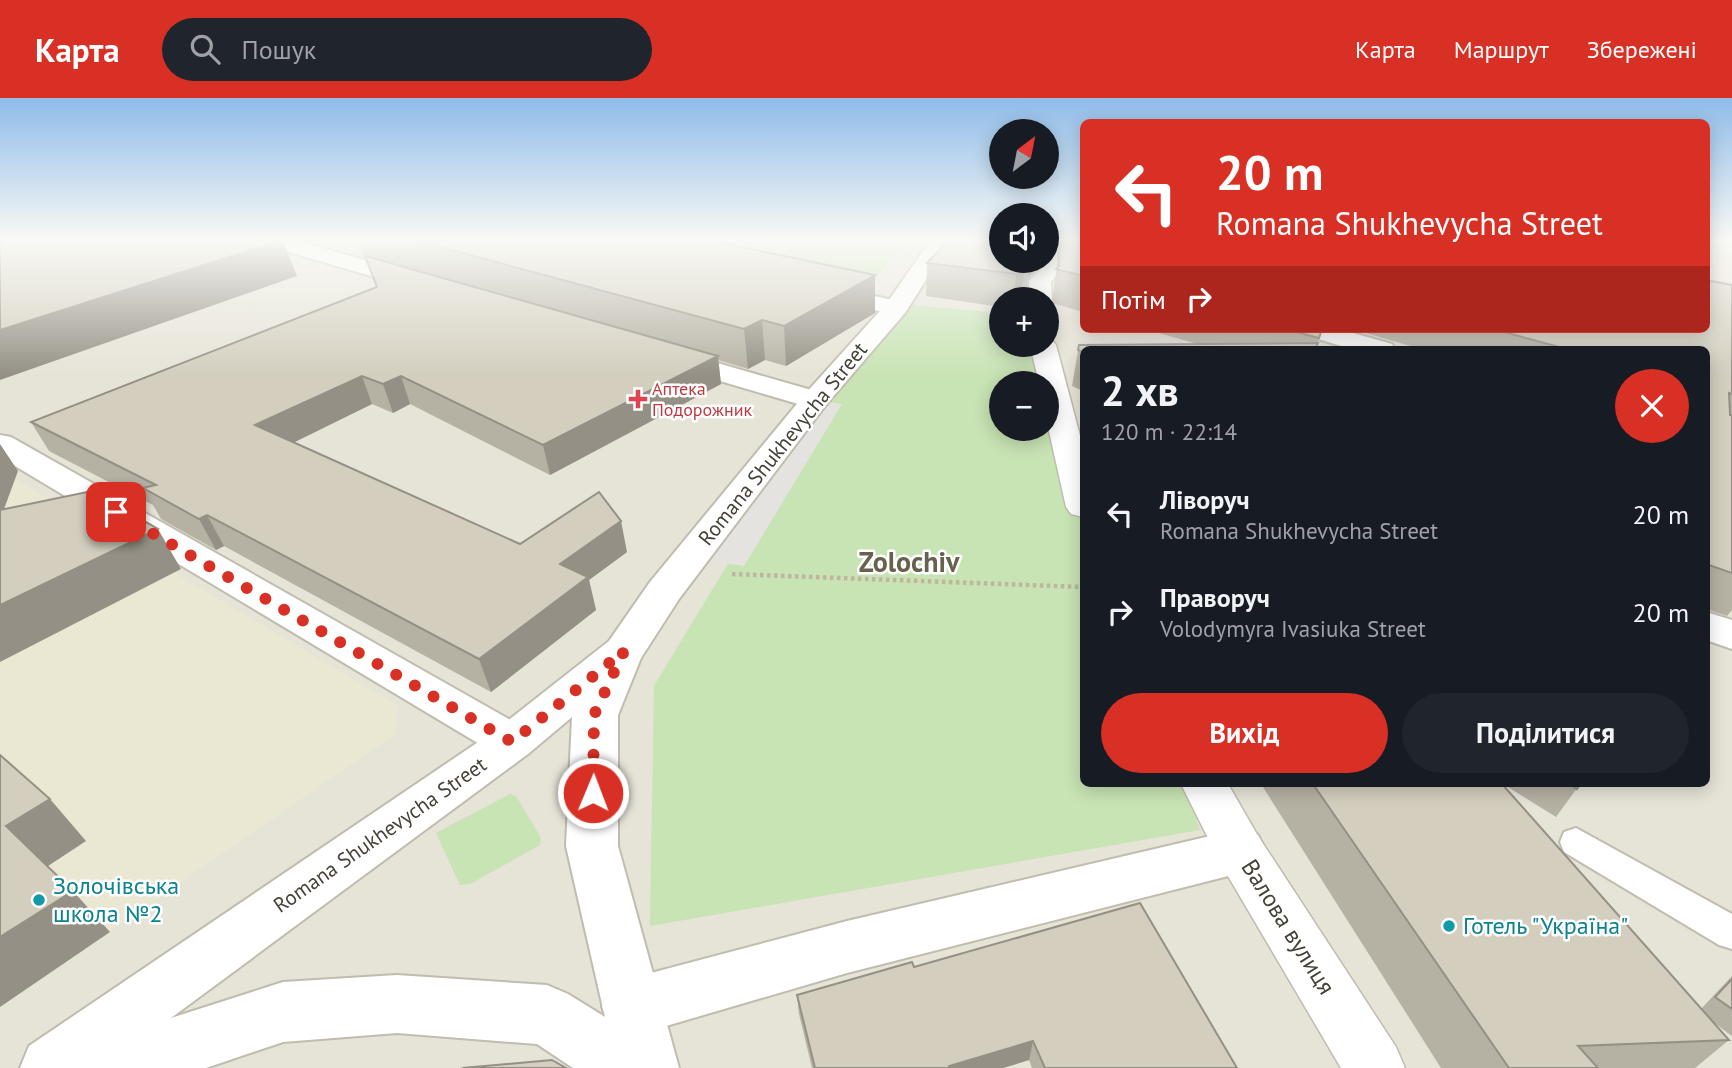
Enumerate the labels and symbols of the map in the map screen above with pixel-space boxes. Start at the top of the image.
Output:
north arrow [989,119,1059,189]
street label: Romana Shukhevycha Street [692,337,873,551]
place label: Аптека Подорожник [652,377,752,421]
marker: Аптека Подорожник [630,391,646,407]
pin [86,482,146,542]
district label: Zolochiv [859,543,960,580]
street label: Romana Shukhevycha Street [268,751,491,918]
position arrow [556,756,630,830]
street label: Валова вулиця [1235,853,1342,1000]
place label: Золочівська школа №2 [53,870,179,929]
marker: Золочівська школа №2 [31,892,47,908]
place label: Готель "Україна" [1463,910,1628,941]
marker: Готель "Україна" [1441,918,1457,934]

